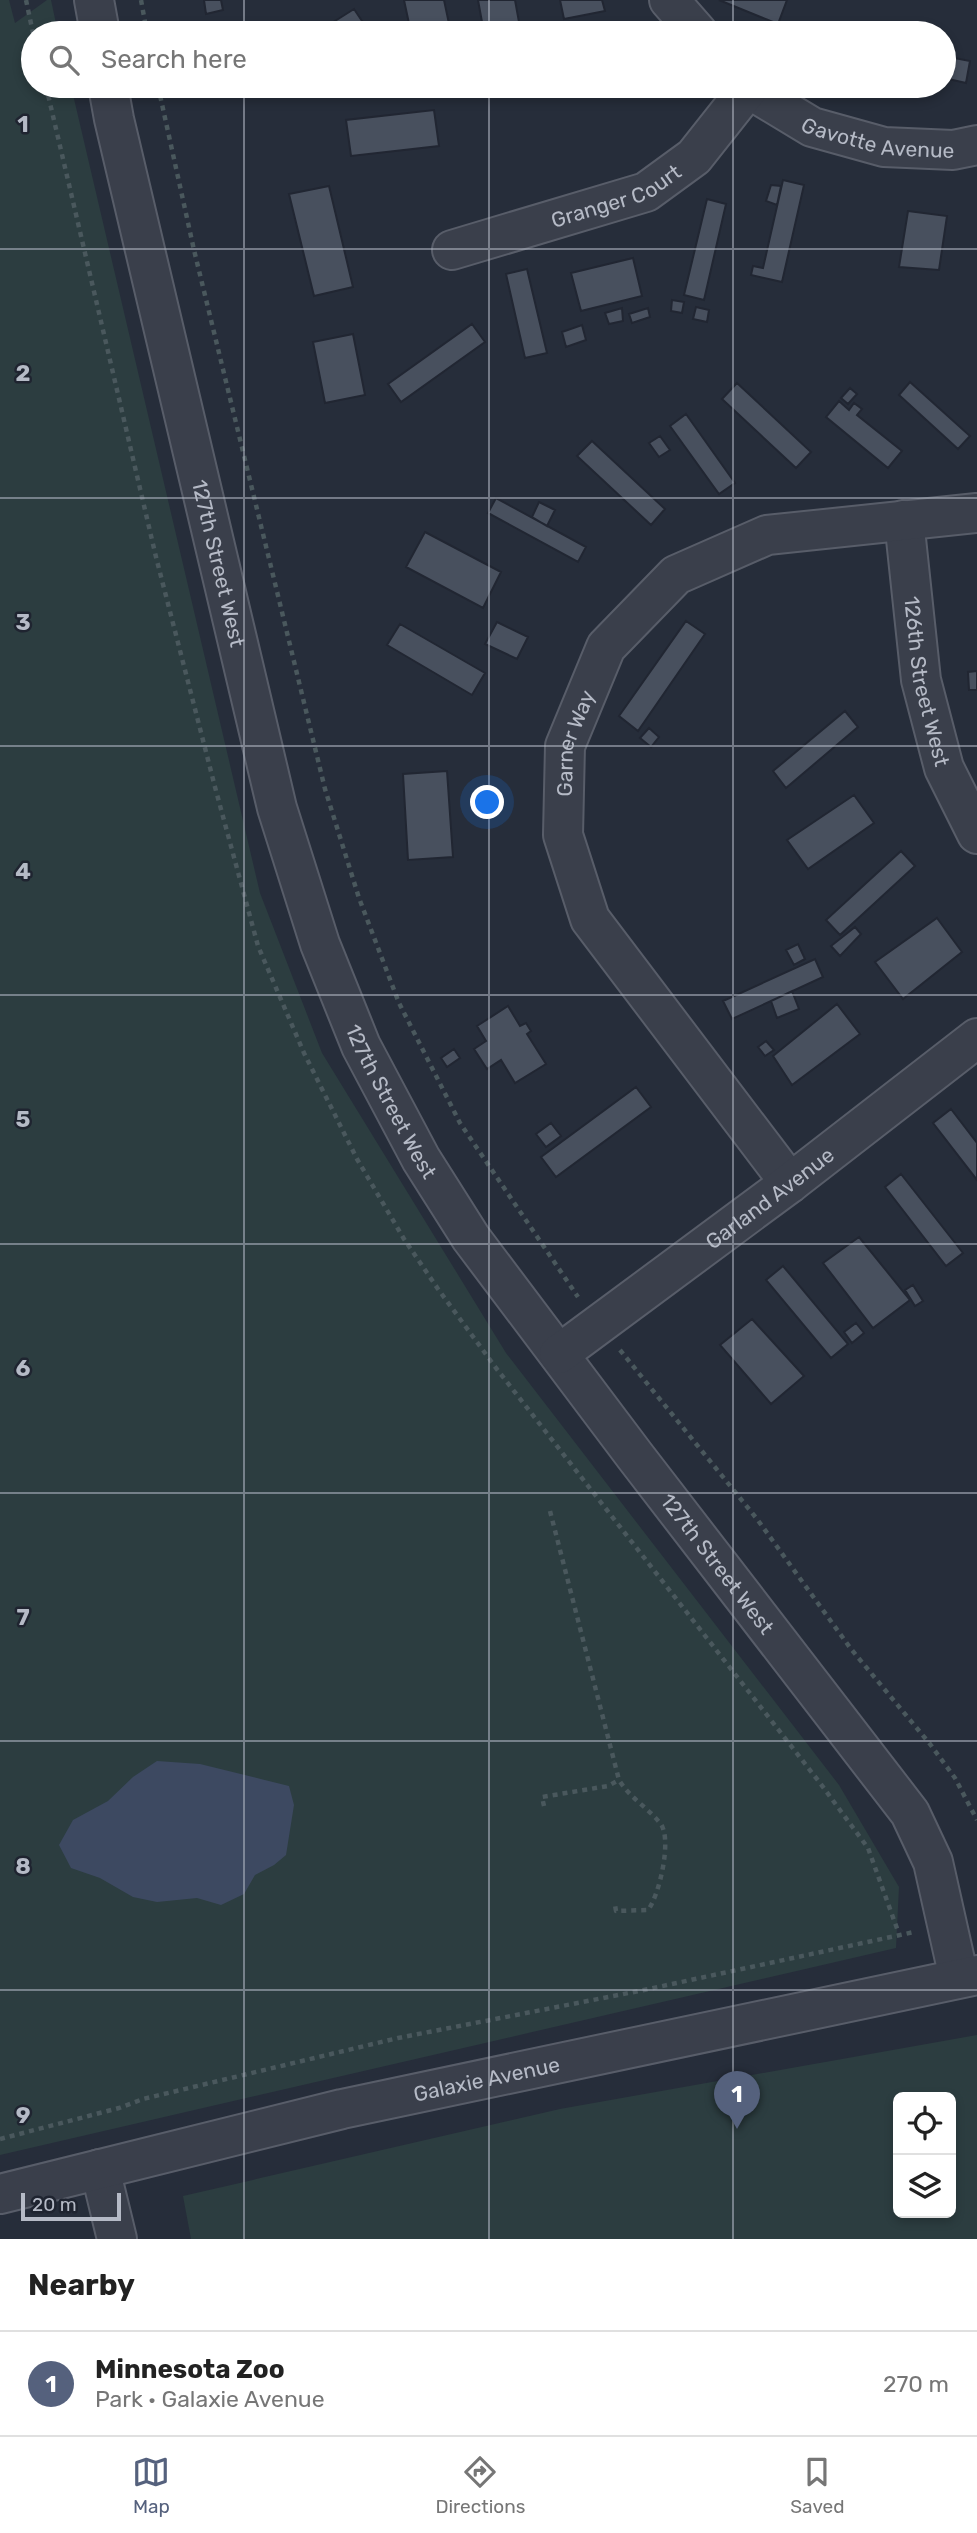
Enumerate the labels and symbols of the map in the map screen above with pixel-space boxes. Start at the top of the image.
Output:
text: 1 [17,110,29,138]
street label: Gavotte Avenue [797,111,955,163]
street label: Granger Court [548,159,685,232]
text: 2 [16,359,30,387]
street label: 127th Street West [187,477,251,649]
street label: 126th Street West [900,595,955,769]
text: 3 [15,608,31,636]
street label: Garner Way [551,686,599,797]
your location [470,785,504,819]
text: 4 [15,857,31,885]
street label: 127th Street West [341,1020,442,1183]
text: 5 [16,1105,31,1133]
street label: Garland Avenue [700,1142,838,1254]
text: 6 [16,1354,31,1382]
street label: 127th Street West [656,1488,780,1639]
text: 7 [16,1603,30,1631]
text: 8 [15,1852,31,1880]
street label: Galaxie Avenue [411,2051,562,2106]
pin: 1 [714,2071,760,2129]
text: 9 [16,2101,30,2129]
scale bar [21,2190,121,2222]

